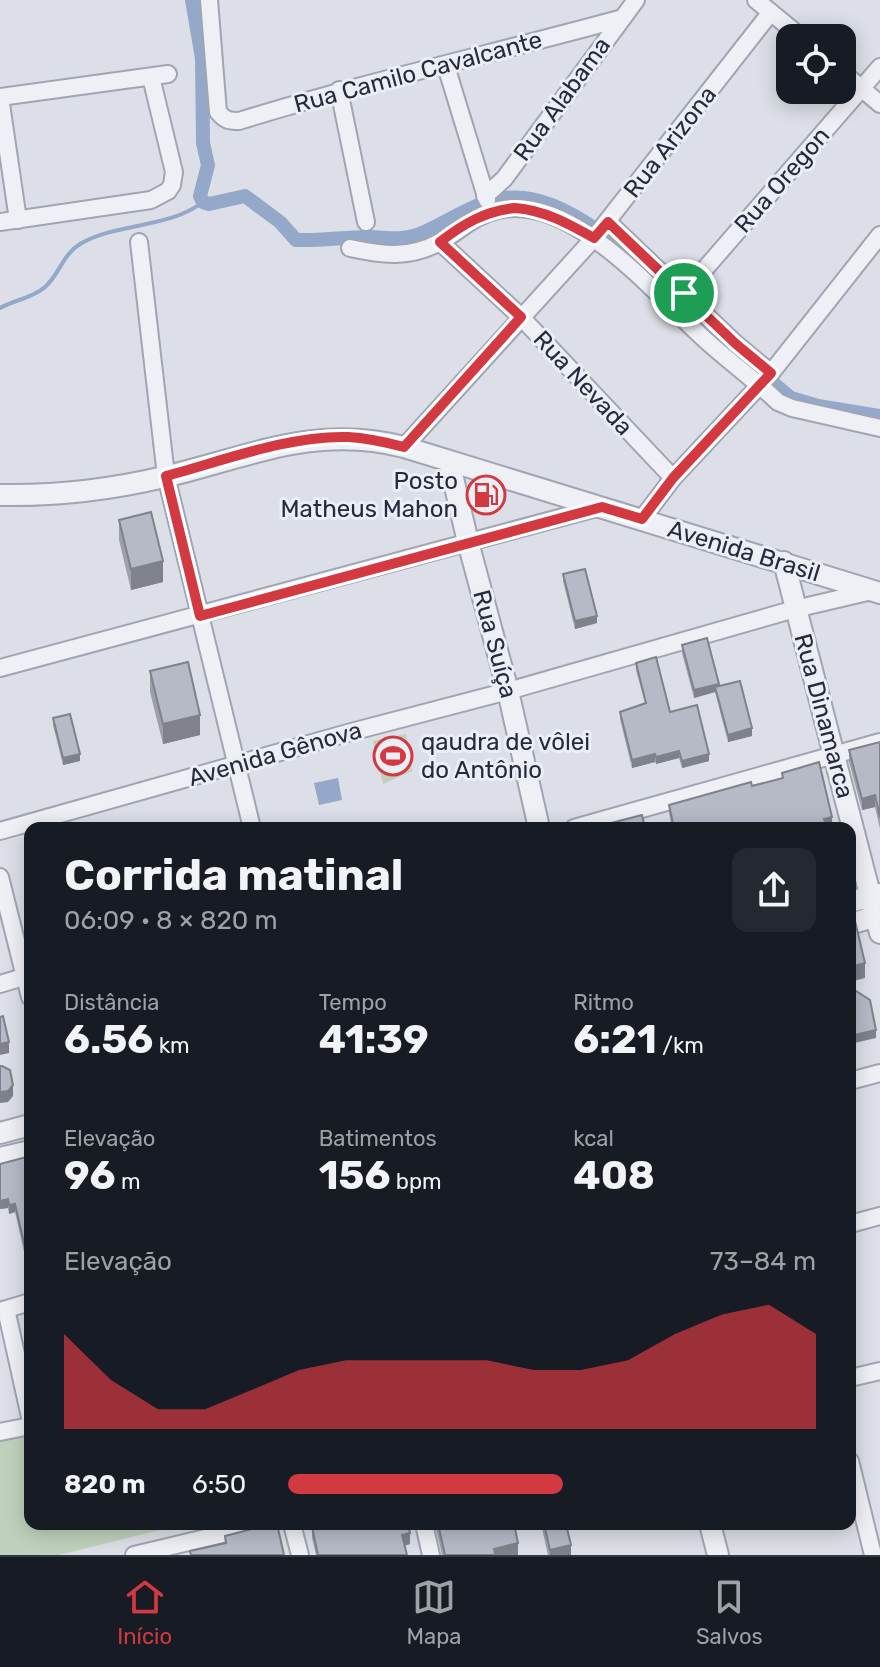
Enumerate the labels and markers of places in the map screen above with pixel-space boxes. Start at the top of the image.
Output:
pin [650,259,718,327]
place label: Posto Matheus Mahon [281,467,458,523]
fuel station icon: Posto Matheus Mahon [465,474,507,516]
place label: qaudra de vôlei do Antônio [421,728,590,784]
sports icon: qaudra de vôlei do Antônio [372,735,414,777]

